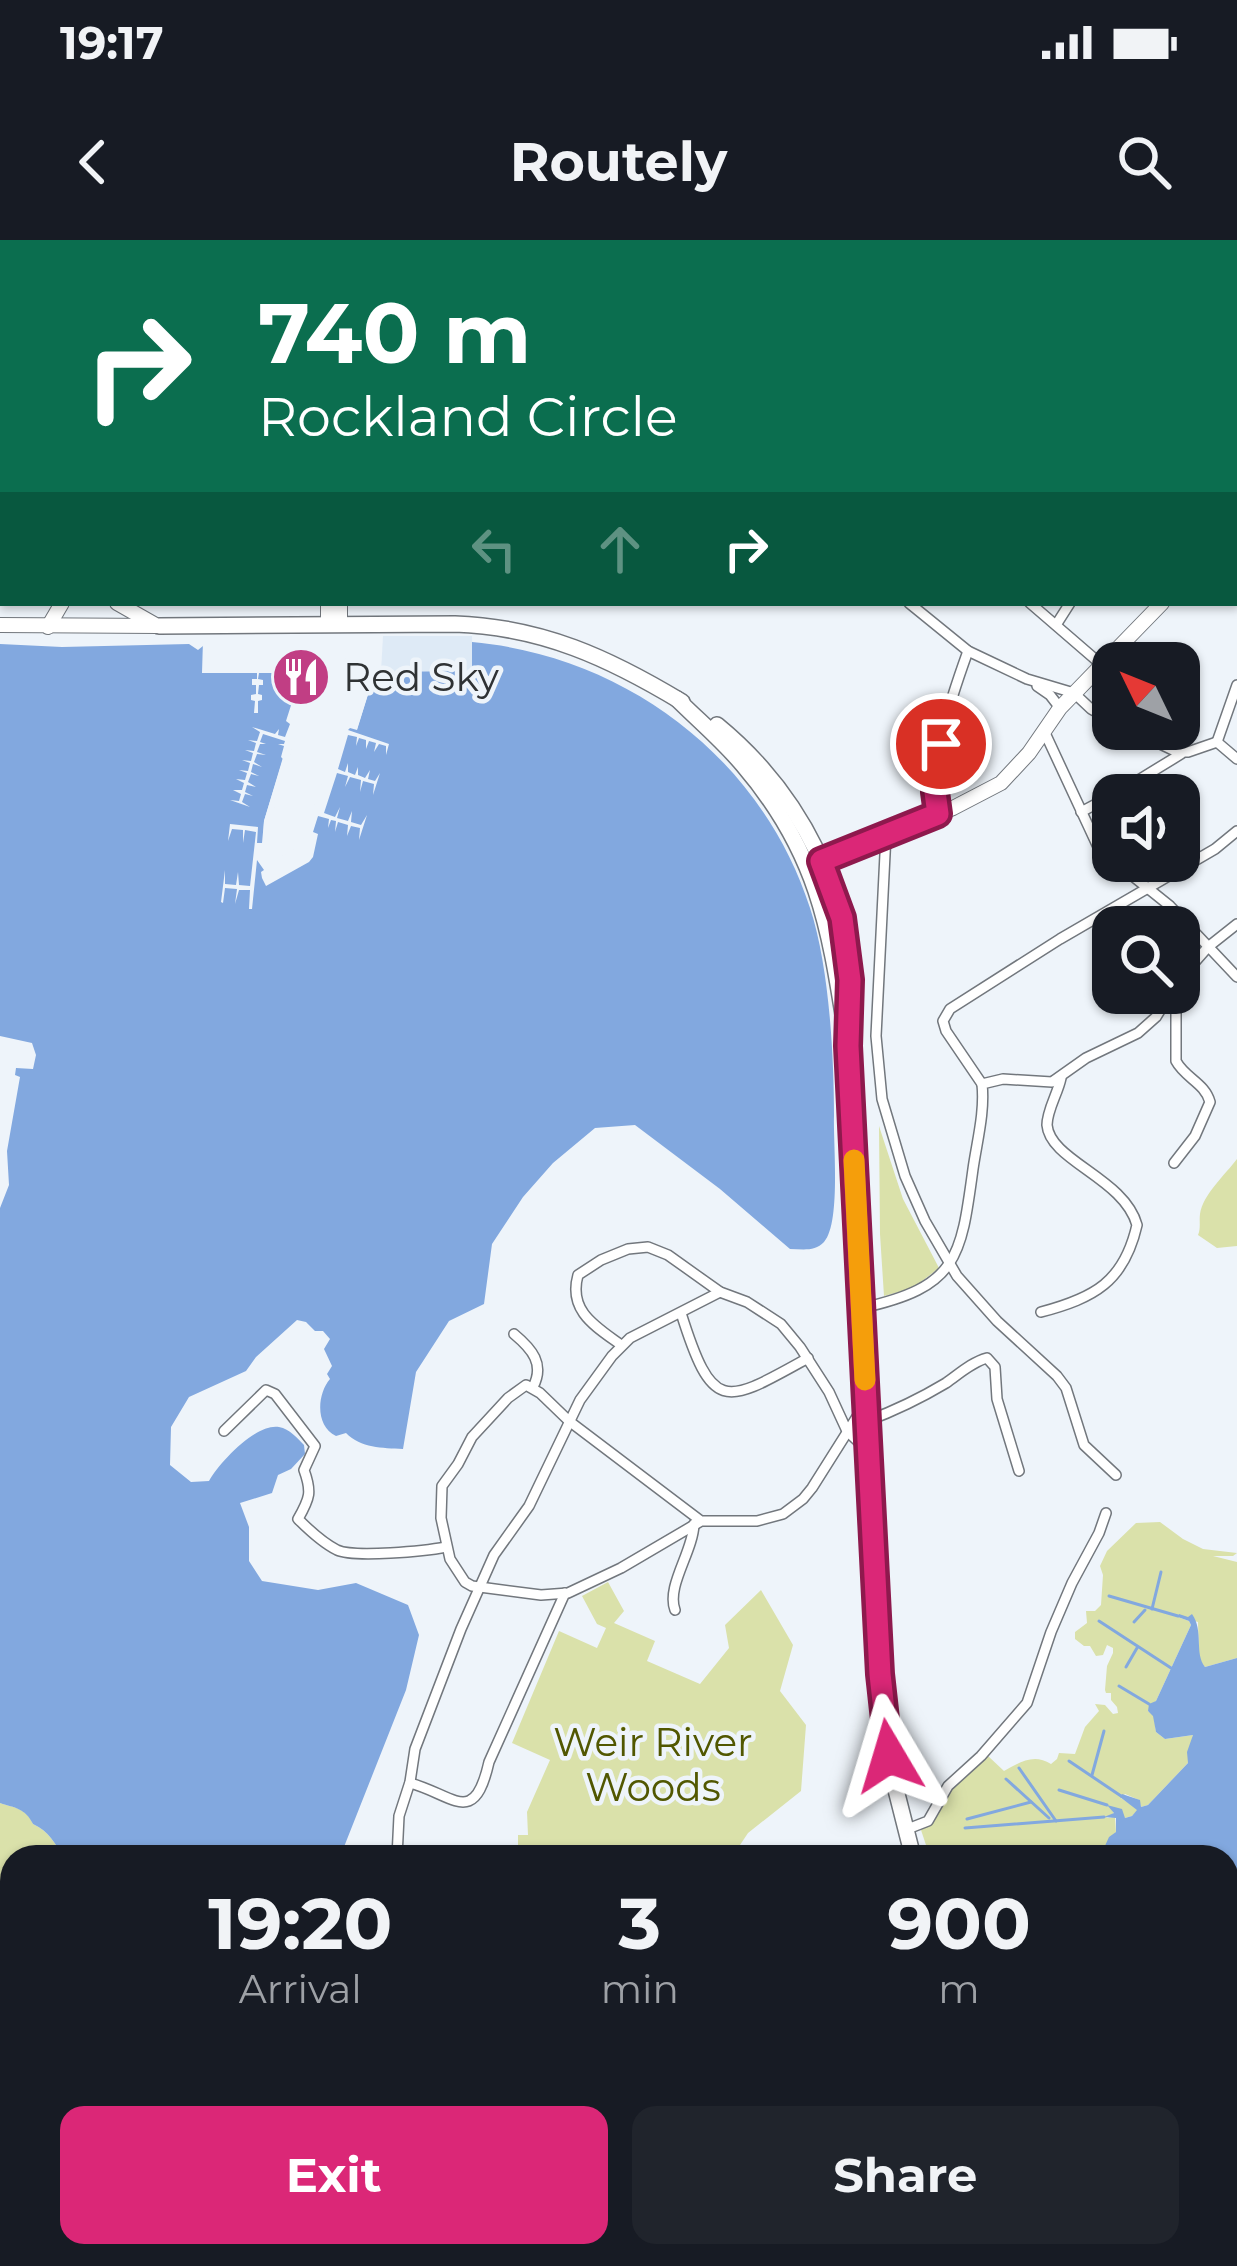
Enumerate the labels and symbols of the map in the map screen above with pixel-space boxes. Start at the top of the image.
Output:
north arrow [1092,642,1200,750]
restaurant icon: Red Sky [270,646,332,708]
place label: Red Sky [343,653,500,701]
pin [890,693,992,795]
position arrow [826,1693,952,1819]
park label: Weir River Woods [553,1718,753,1811]

